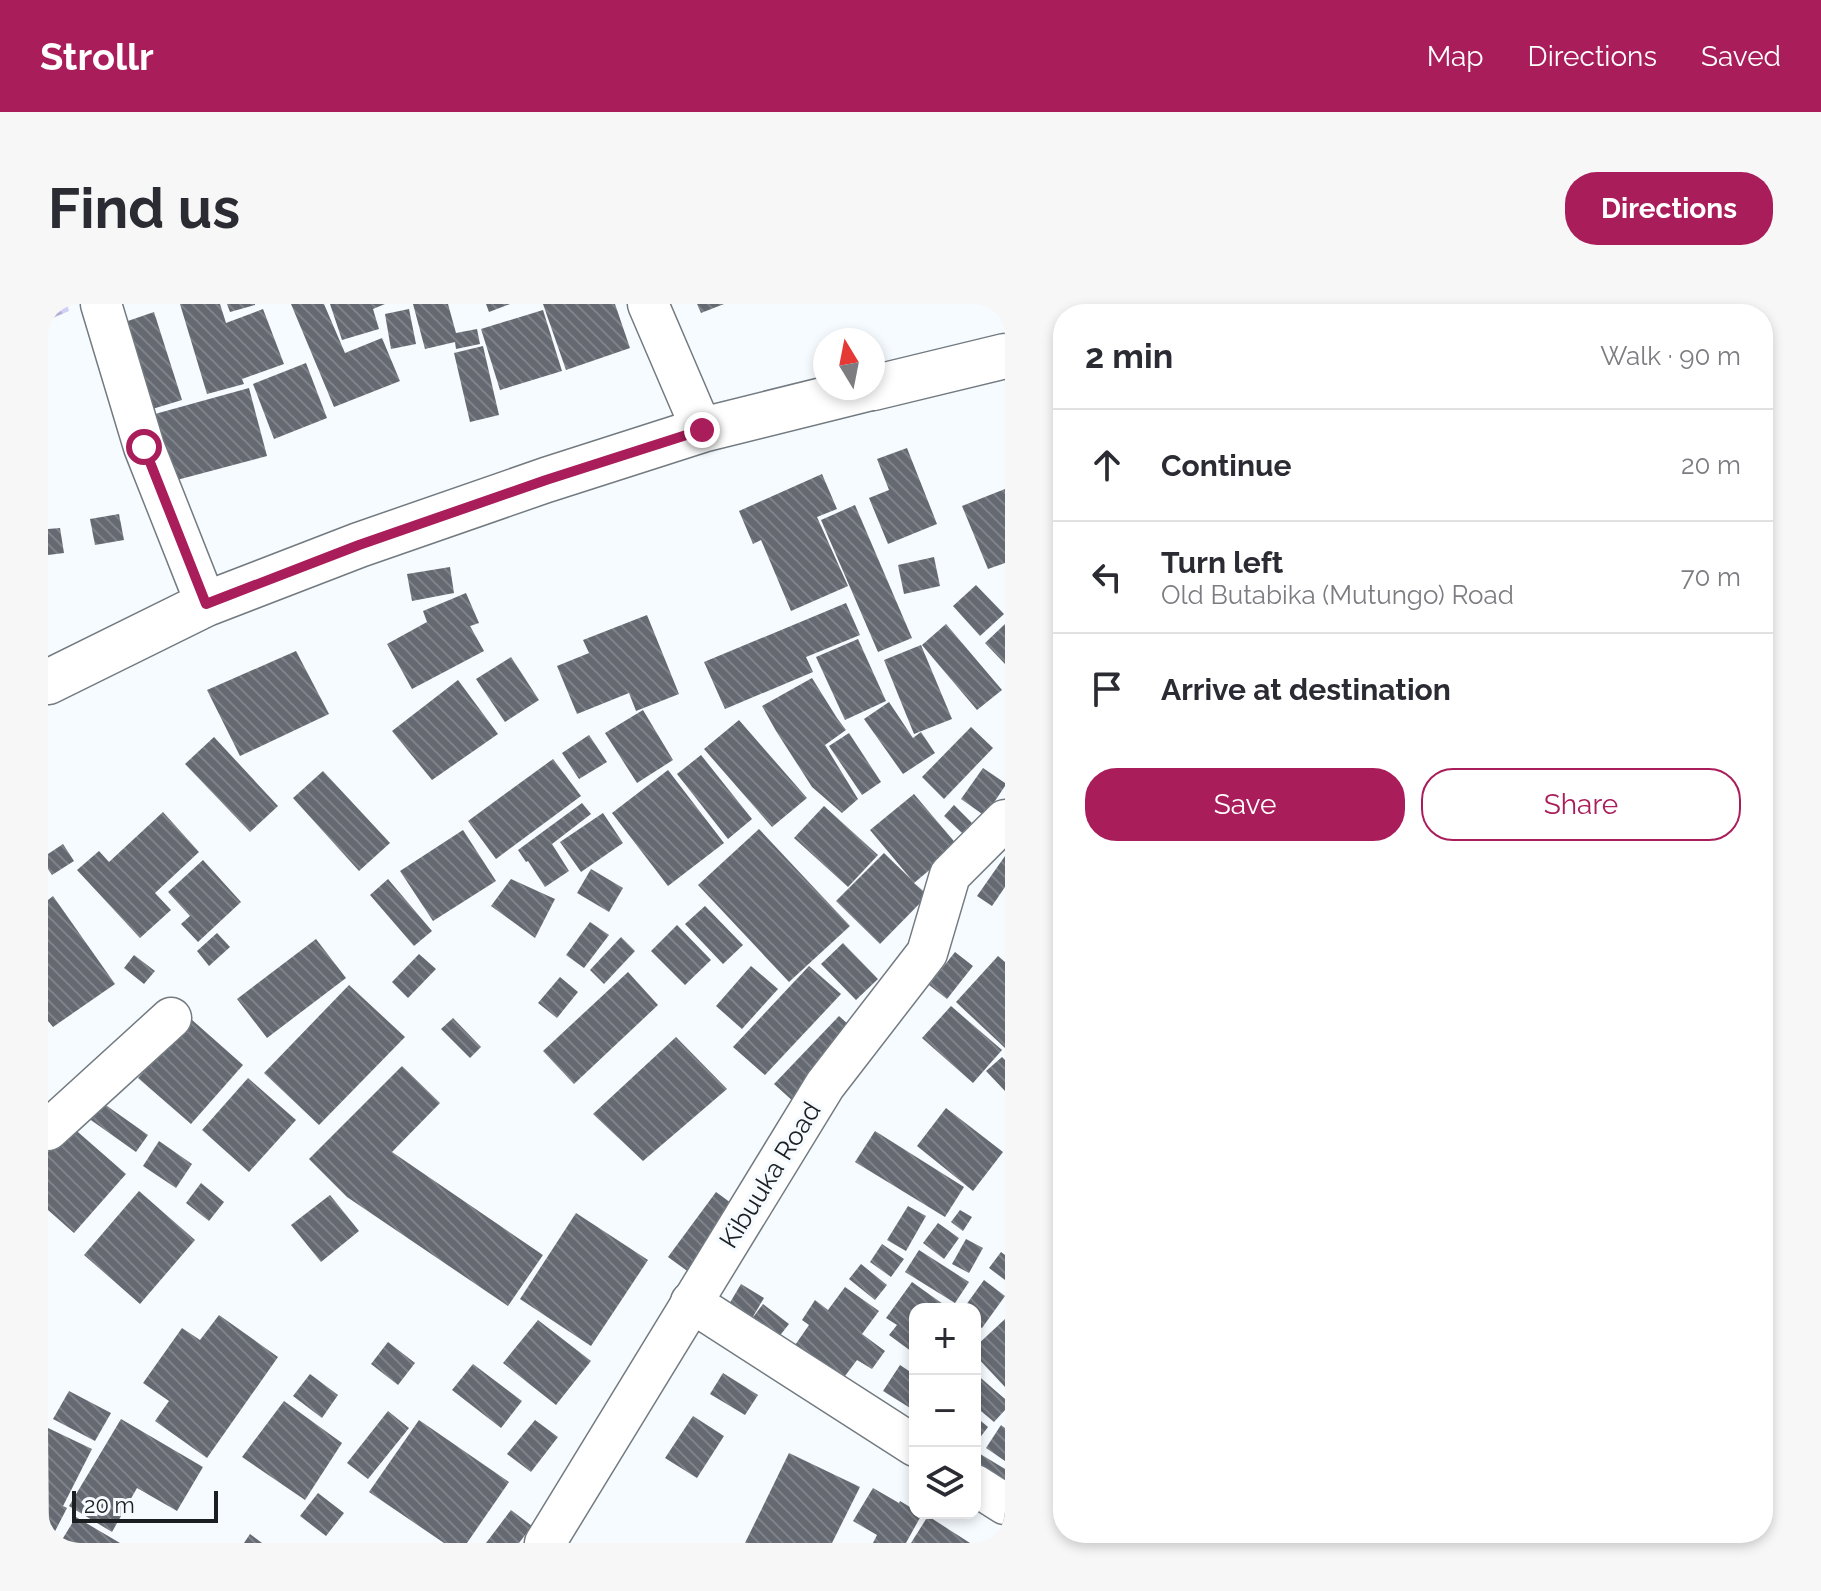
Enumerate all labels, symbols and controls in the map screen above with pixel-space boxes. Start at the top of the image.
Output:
text: Strollr [40,34,154,79]
text: Map [1427,40,1484,73]
text: Directions [1528,40,1657,73]
text: Saved [1701,40,1781,73]
button: Directions [1565,172,1773,245]
text: Find us [48,175,240,241]
north arrow [813,328,885,400]
text: 2 min [1085,336,1173,376]
text: Walk · 90 m [1600,341,1741,371]
route end [684,412,720,448]
route start [126,429,162,465]
icon: ahead [1085,443,1129,487]
text: Continue [1161,448,1292,483]
text: 20 m [1681,450,1741,480]
text: Turn left [1161,545,1283,580]
icon: left [1085,555,1129,599]
text: 70 m [1681,562,1741,592]
text: Old Butabika (Mutungo) Road [1161,580,1514,610]
icon: arrive [1085,667,1129,711]
text: Arrive at destination [1161,672,1451,707]
button: Save [1085,768,1405,841]
button: Share [1421,768,1741,841]
street label: Kibuuka Road [713,1097,827,1253]
map controls [909,1303,981,1519]
button: + [909,1303,981,1375]
button: − [909,1375,981,1447]
button: layers [909,1447,981,1519]
scale bar [72,1487,218,1523]
text: 20 m [84,1492,135,1518]

